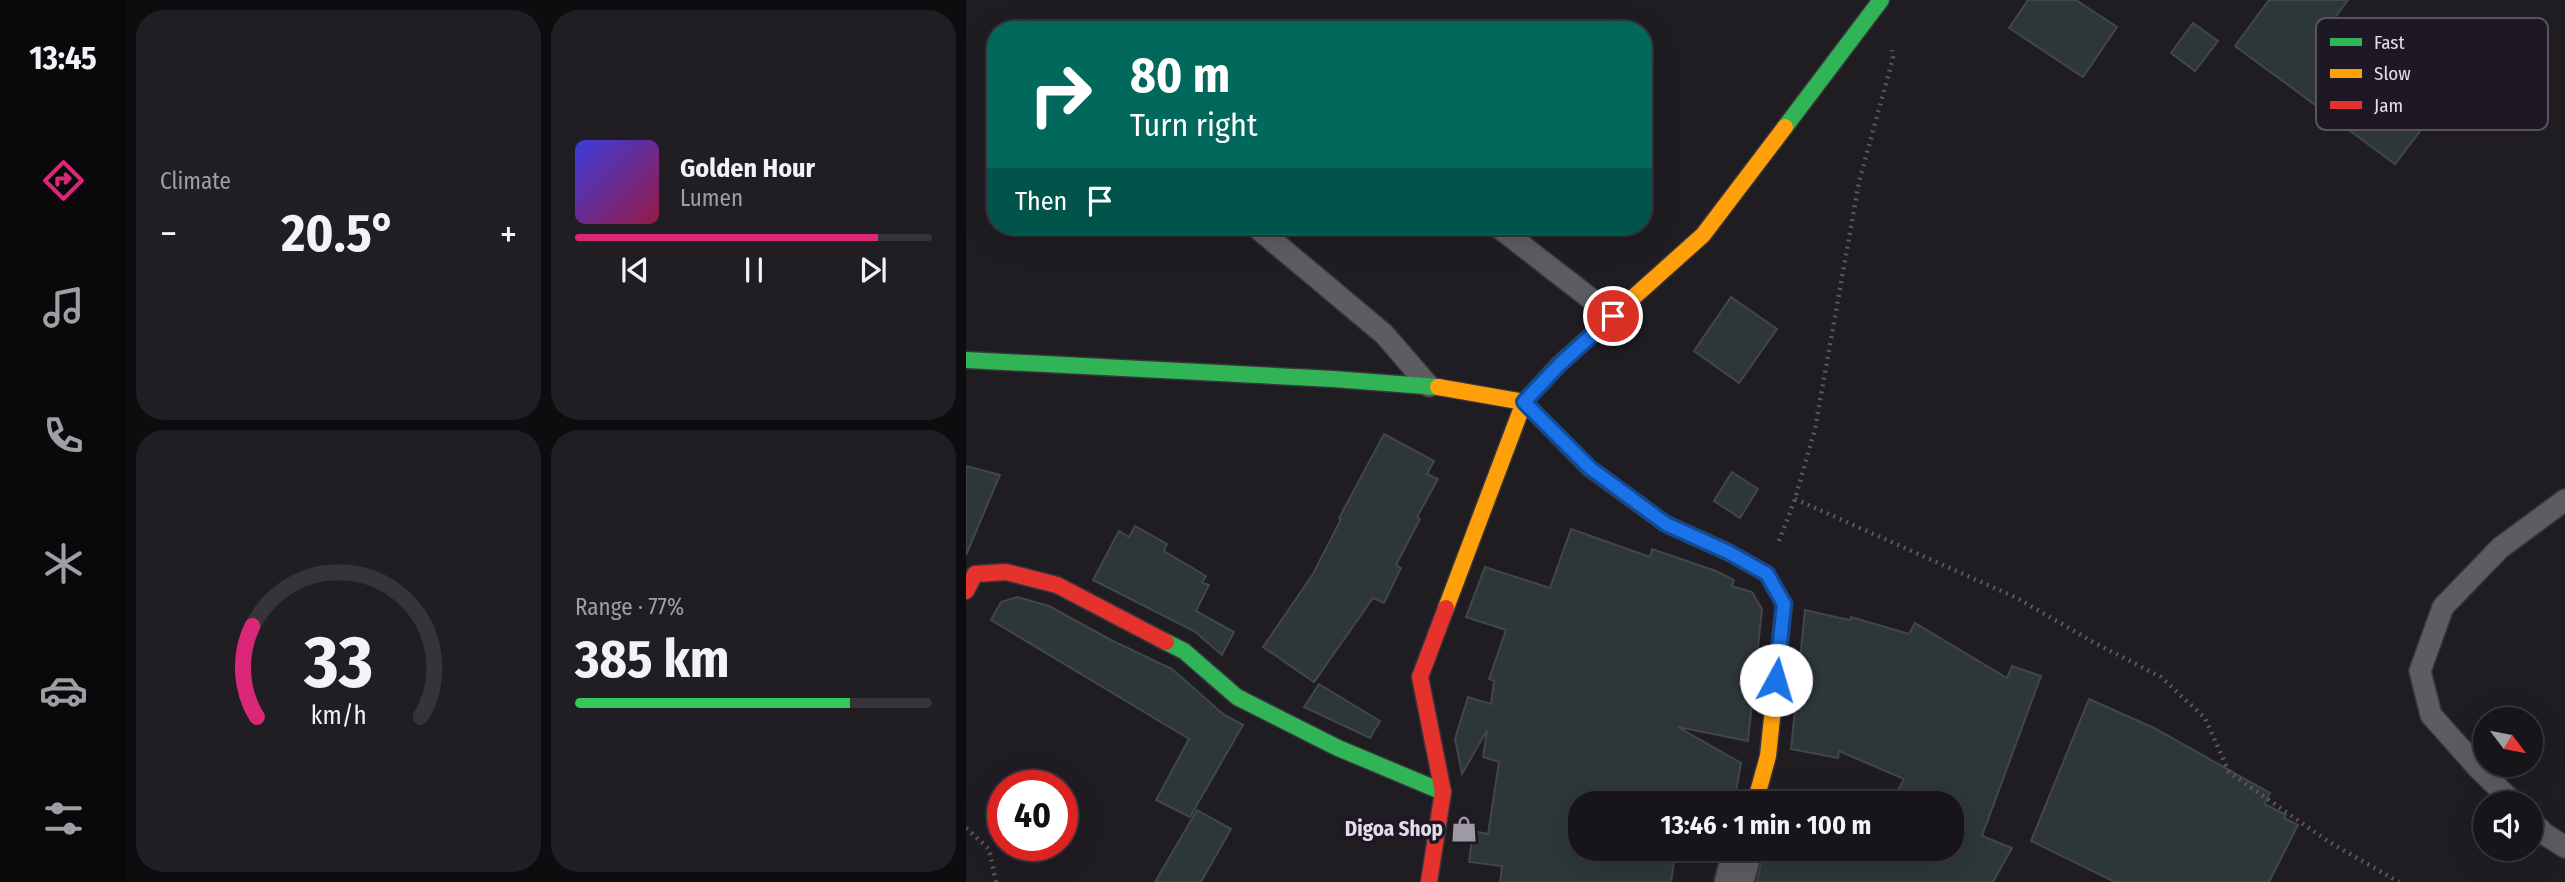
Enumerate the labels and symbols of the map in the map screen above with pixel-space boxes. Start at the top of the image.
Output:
legend [2316,18,2548,130]
text: Fast [2374,31,2405,54]
text: Slow [2374,62,2411,85]
text: Jam [2374,94,2403,117]
pin [1583,286,1643,346]
position arrow [1739,643,1813,717]
north arrow [2473,707,2543,777]
speed limit sign: 40 [987,770,1078,861]
shop icon: Digoa Shop [1449,814,1479,844]
place label: Digoa Shop [1345,816,1443,842]

